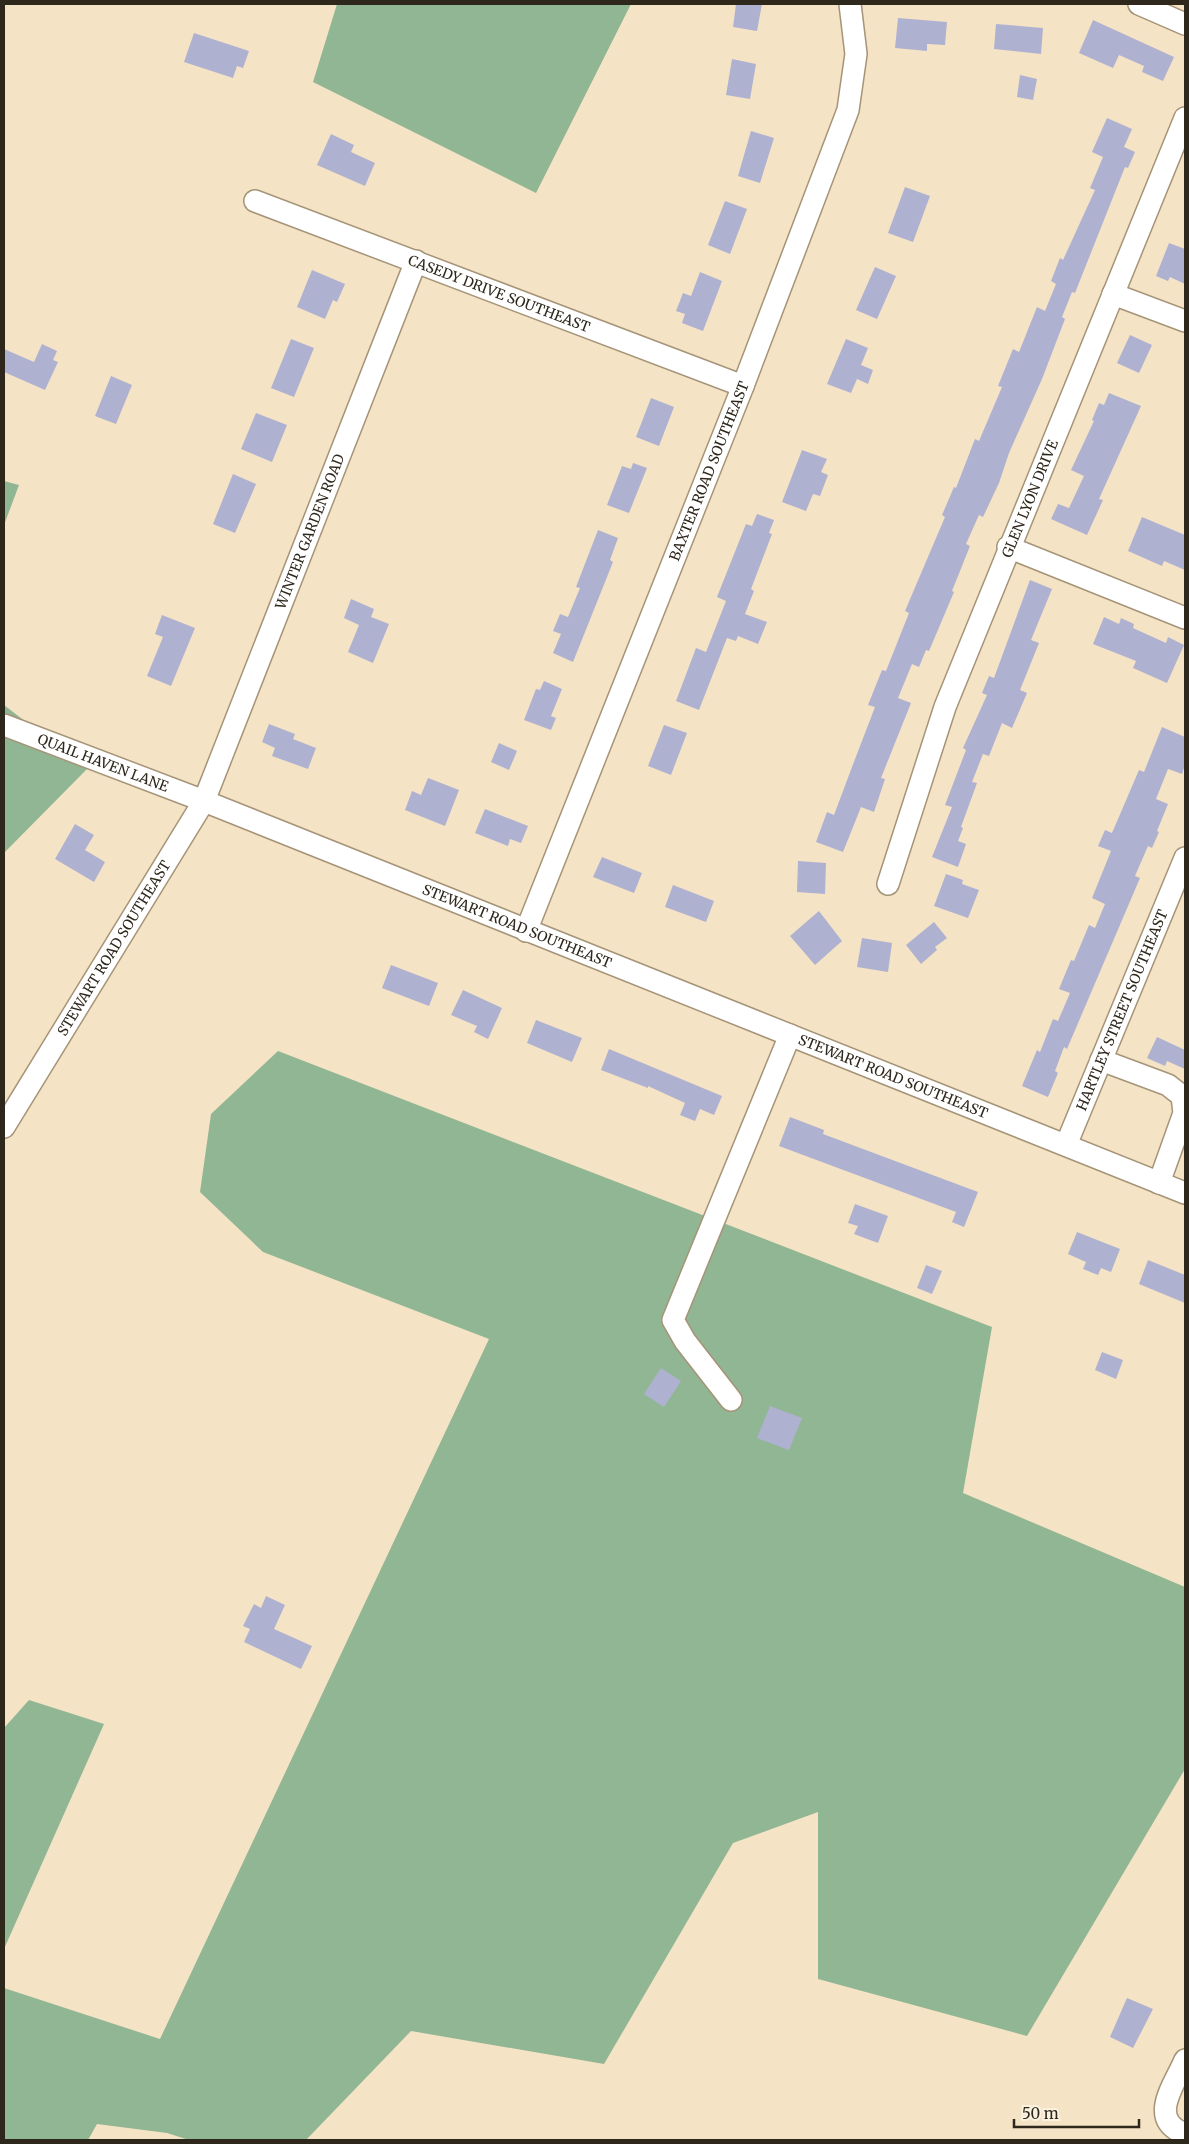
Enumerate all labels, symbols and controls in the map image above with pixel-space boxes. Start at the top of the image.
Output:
street label: CASEDY DRIVE SOUTHEAST [406,251,593,336]
street label: BAXTER ROAD SOUTHEAST [665,378,753,564]
street label: GLEN LYON DRIVE [998,437,1062,560]
street label: WINTER GARDEN ROAD [271,451,349,613]
street label: QUAIL HAVEN LANE [35,730,171,796]
street label: STEWART ROAD SOUTHEAST [53,857,175,1039]
street label: STEWART ROAD SOUTHEAST [420,880,615,972]
street label: HARTLEY STREET SOUTHEAST [1072,907,1172,1113]
street label: STEWART ROAD SOUTHEAST [796,1030,991,1122]
scale bar [1014,2096,1139,2128]
text: 50 m [1022,2104,1059,2123]

